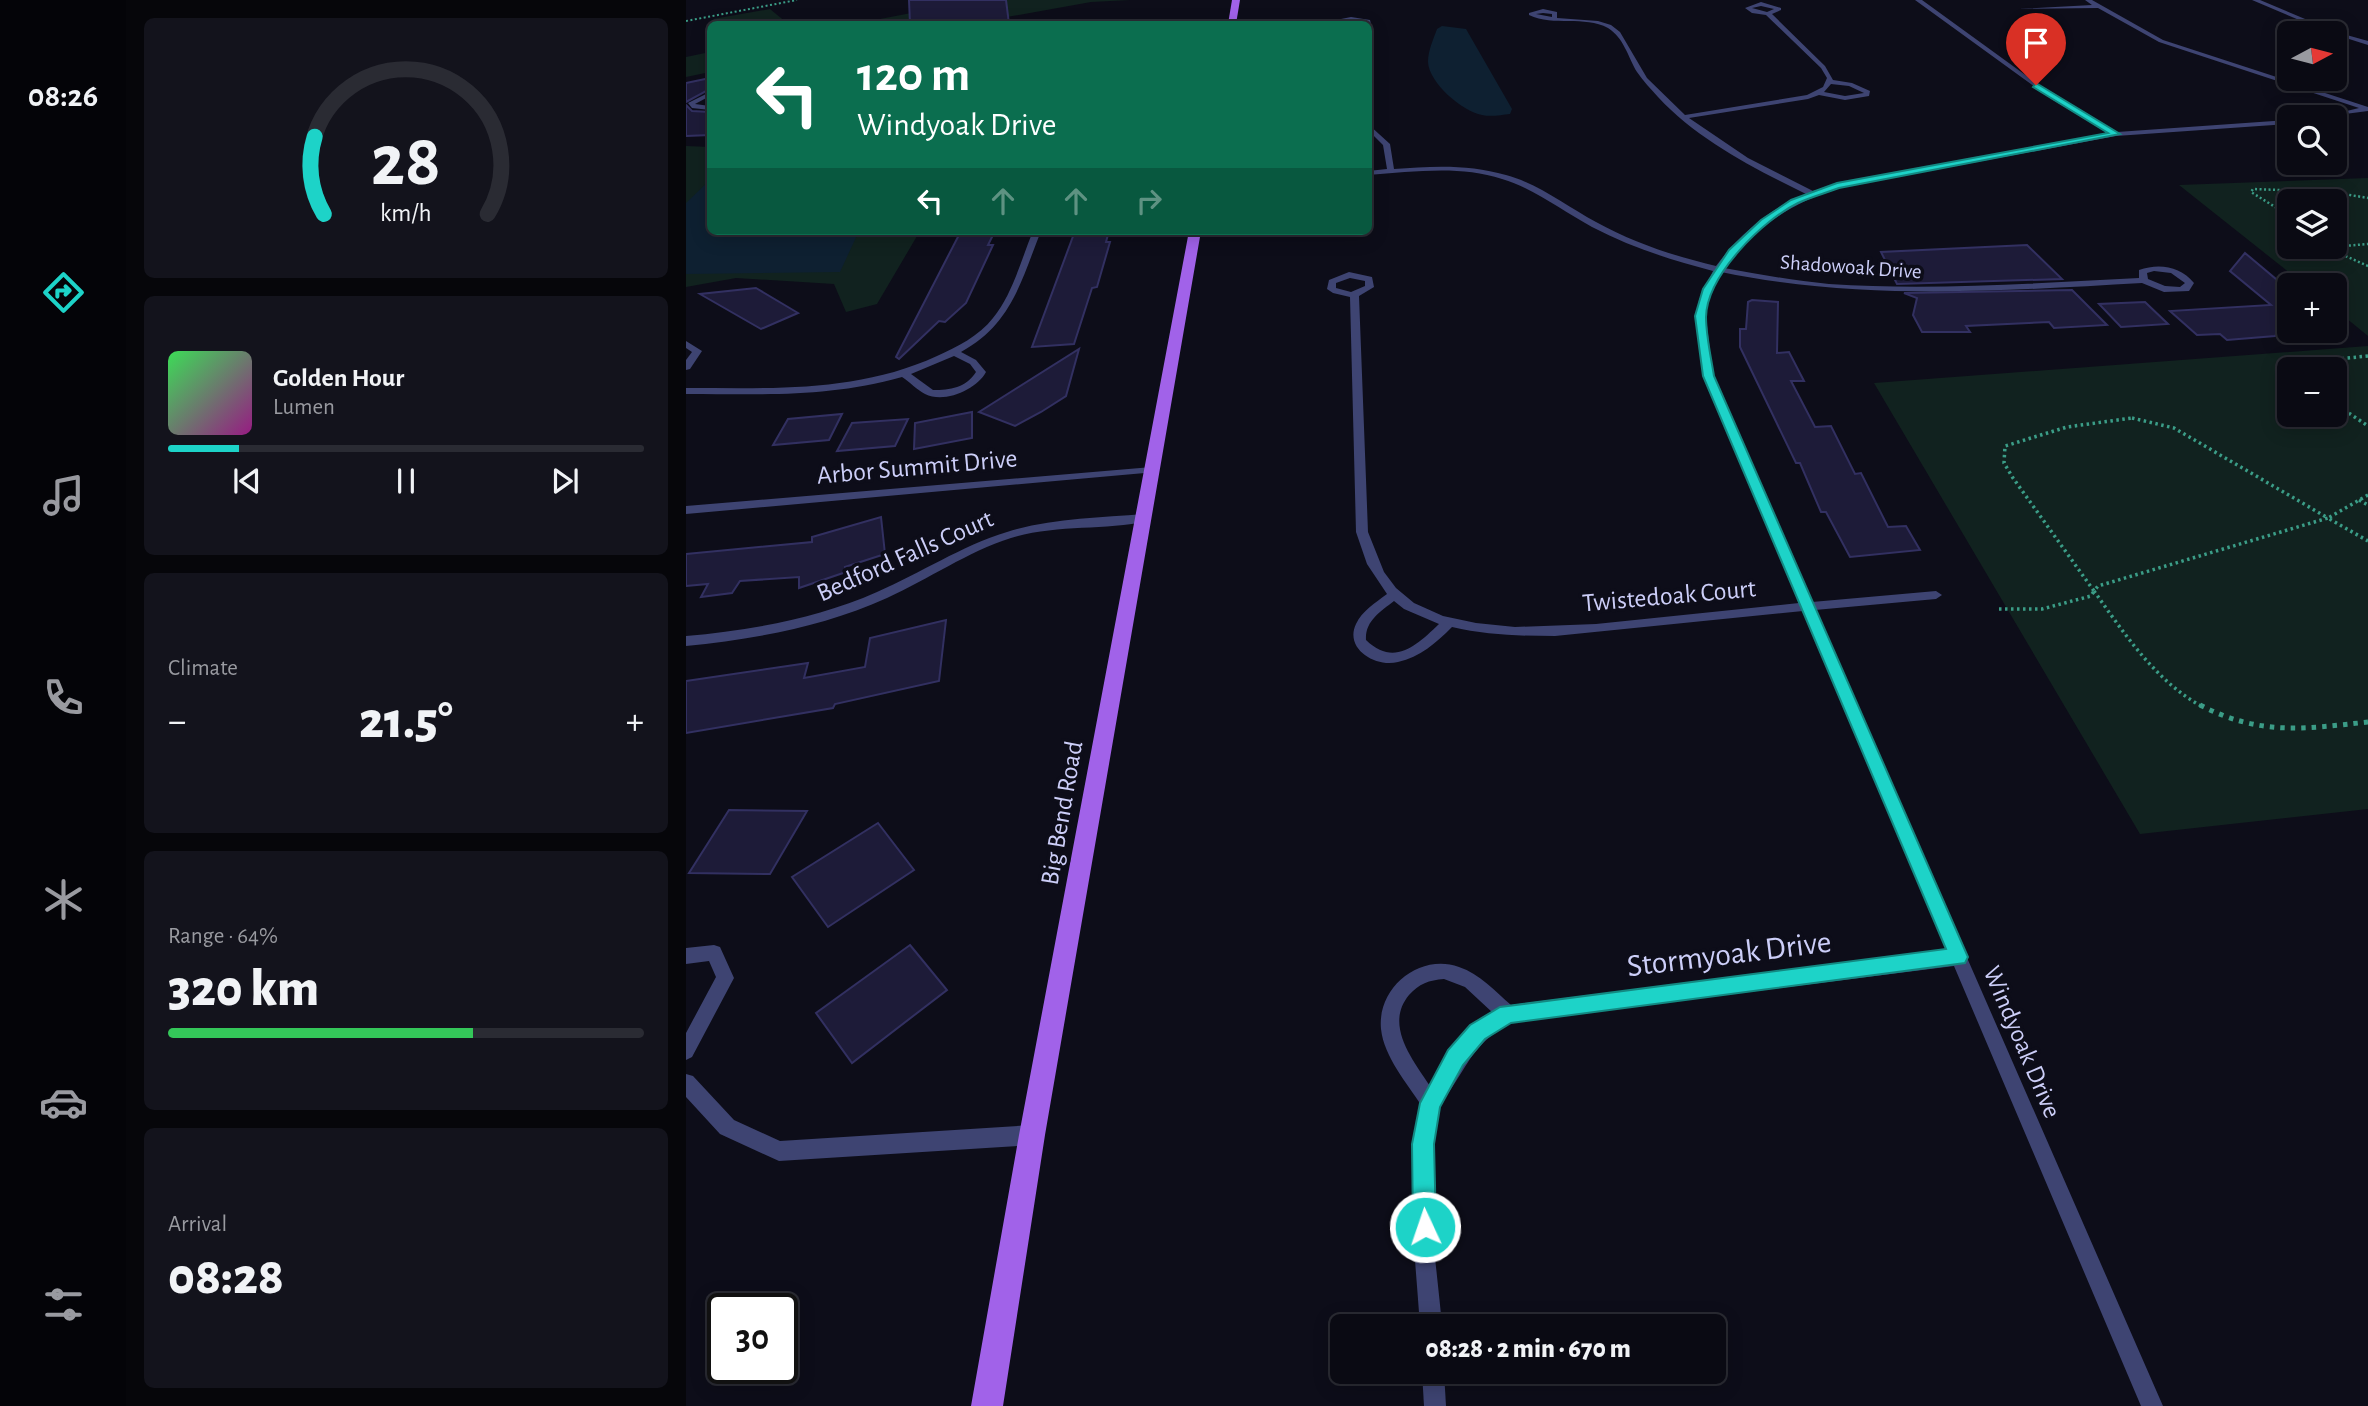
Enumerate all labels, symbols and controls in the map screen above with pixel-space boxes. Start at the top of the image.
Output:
pin [2006,13,2066,85]
north arrow [2277,21,2347,91]
map controls [2277,21,2347,427]
icon: arrive [2017,24,2055,62]
icon: left [742,49,833,140]
text: 120 m [857,51,970,100]
text: 08:26 [28,80,98,112]
button: search [2277,105,2347,175]
text: Windyoak Drive [857,109,1057,141]
text: 28 [371,126,441,199]
icon: left [911,182,949,220]
icon: ahead [984,182,1022,220]
icon: ahead [1057,182,1095,220]
icon: right [1130,182,1168,220]
button: layers [2277,189,2347,259]
text: km/h [380,201,432,226]
street label: Shadowoak Drive [1780,252,1922,282]
icon: directions [39,268,88,317]
button: + [2277,273,2347,343]
button: − [2277,357,2347,427]
text: Golden Hour [273,365,404,391]
text: Lumen [273,396,335,419]
street label: Arbor Summit Drive [816,445,1018,489]
icon: previous [228,462,266,500]
icon: pause [387,462,425,500]
icon: next [546,462,584,500]
icon: music [39,471,88,520]
street label: Bedford Falls Court [813,505,997,607]
street label: Twistedoak Court [1581,575,1757,617]
text: Climate [168,657,238,680]
icon: phone [39,673,88,722]
text: 21.5° [359,695,453,747]
text: − [168,703,186,741]
text: + [626,703,644,741]
street label: Big Bend Road [1037,739,1087,887]
icon: climate [39,875,88,924]
text: Range · 64% [168,925,278,948]
street label: Stormyoak Drive [1625,926,1833,982]
street label: Windyoak Drive [1978,962,2066,1122]
text: 320 km [168,963,319,1015]
icon: car [39,1078,88,1127]
position arrow [1388,1190,1462,1264]
text: Arrival [168,1213,227,1236]
text: 08:28 [168,1251,284,1303]
icon: filters [39,1280,88,1329]
speed limit sign: 30 [707,1293,798,1384]
text: 08:28 · 2 min · 670 m [1425,1336,1631,1362]

